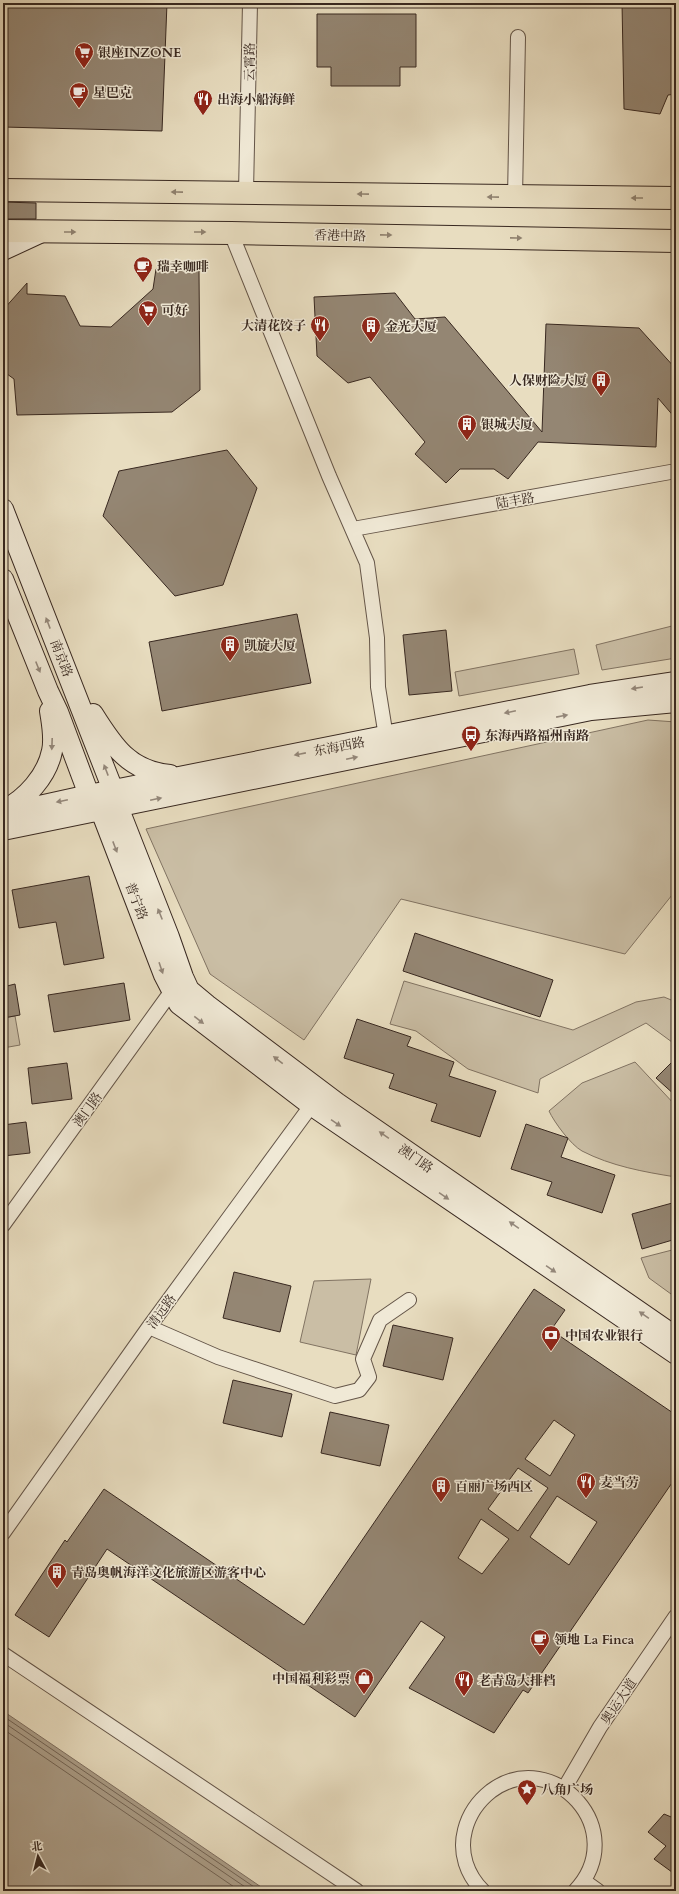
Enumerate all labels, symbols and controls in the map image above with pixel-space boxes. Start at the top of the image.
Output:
supermarket icon: 银座INZONE [73,41,95,69]
street label: 云霄路 [241,42,259,82]
place label: 银座INZONE [98,44,181,62]
cafe icon: 星巴克 [68,81,90,109]
place label: 星巴克 [93,84,132,102]
restaurant icon: 出海小船海鲜 [192,88,214,116]
place label: 出海小船海鲜 [217,91,295,109]
one-way arrow [170,189,183,195]
one-way arrow [356,191,369,197]
one-way arrow [487,193,499,200]
one-way arrow [630,195,643,201]
street label: 香港中路 [314,227,366,245]
one-way arrow [64,229,77,235]
one-way arrow [194,229,207,235]
one-way arrow [380,232,392,239]
one-way arrow [510,235,523,241]
cafe icon: 瑞幸咖啡 [132,255,154,283]
place label: 瑞幸咖啡 [157,258,209,276]
supermarket icon: 可好 [137,299,159,327]
place label: 可好 [162,302,188,320]
restaurant icon: 大清花饺子 [309,314,331,342]
building icon: 金光大厦 [360,315,382,343]
place label: 大清花饺子 [241,317,306,335]
place label: 金光大厦 [385,318,437,336]
building icon: 人保财险大厦 [590,369,612,397]
place label: 人保财险大厦 [509,372,587,390]
building icon: 银城大厦 [456,413,478,441]
place label: 银城大厦 [481,416,533,434]
street label: 陆丰路 [494,489,536,513]
one-way arrow [45,617,51,629]
building icon: 凯旋大厦 [219,634,241,662]
street label: 南京路 [46,637,76,680]
place label: 凯旋大厦 [244,637,296,655]
one-way arrow [36,662,42,674]
one-way arrow [631,685,644,691]
one-way arrow [504,709,516,715]
one-way arrow [556,713,568,719]
bus stop icon: 东海西路福州南路 [460,724,482,752]
place label: 东海西路福州南路 [485,727,589,745]
street label: 东海西路 [312,733,366,761]
one-way arrow [49,738,56,750]
one-way arrow [294,752,306,758]
one-way arrow [346,755,358,761]
one-way arrow [102,764,108,776]
one-way arrow [150,796,162,802]
one-way arrow [56,798,69,804]
one-way arrow [113,842,119,854]
street label: 普宁路 [121,880,151,923]
one-way arrow [157,908,163,920]
one-way arrow [159,963,165,975]
one-way arrow [193,1015,204,1024]
one-way arrow [273,1056,283,1064]
street label: 澳门路 [69,1089,107,1131]
one-way arrow [331,1119,342,1127]
one-way arrow [378,1131,389,1139]
street label: 澳门路 [394,1140,437,1177]
one-way arrow [439,1192,449,1200]
one-way arrow [508,1221,519,1229]
one-way arrow [546,1265,556,1273]
street label: 清远路 [143,1291,181,1333]
one-way arrow [639,1311,649,1319]
bank icon: 中国农业银行 [540,1324,562,1352]
place label: 中国农业银行 [565,1327,643,1345]
restaurant icon: 麦当劳 [575,1471,597,1499]
place label: 麦当劳 [600,1474,639,1492]
building icon: 百丽广场西区 [430,1475,452,1503]
place label: 百丽广场西区 [455,1478,533,1496]
building icon: 青岛奥帆海洋文化旅游区游客中心 [46,1561,68,1589]
place label: 青岛奥帆海洋文化旅游区游客中心 [71,1564,266,1582]
cafe icon: 领地 La Finca [529,1628,551,1656]
place label: 领地 La Finca [554,1631,635,1649]
shop icon: 中国福利彩票 [353,1667,375,1695]
restaurant icon: 老青岛大排档 [453,1669,475,1697]
place label: 中国福利彩票 [272,1670,350,1688]
place label: 老青岛大排档 [478,1672,556,1690]
street label: 奥运大道 [597,1675,641,1728]
place icon: 八角广场 [516,1778,538,1806]
place label: 八角广场 [541,1781,593,1799]
north arrow [18,1836,58,1876]
text: 北 [30,1838,43,1855]

